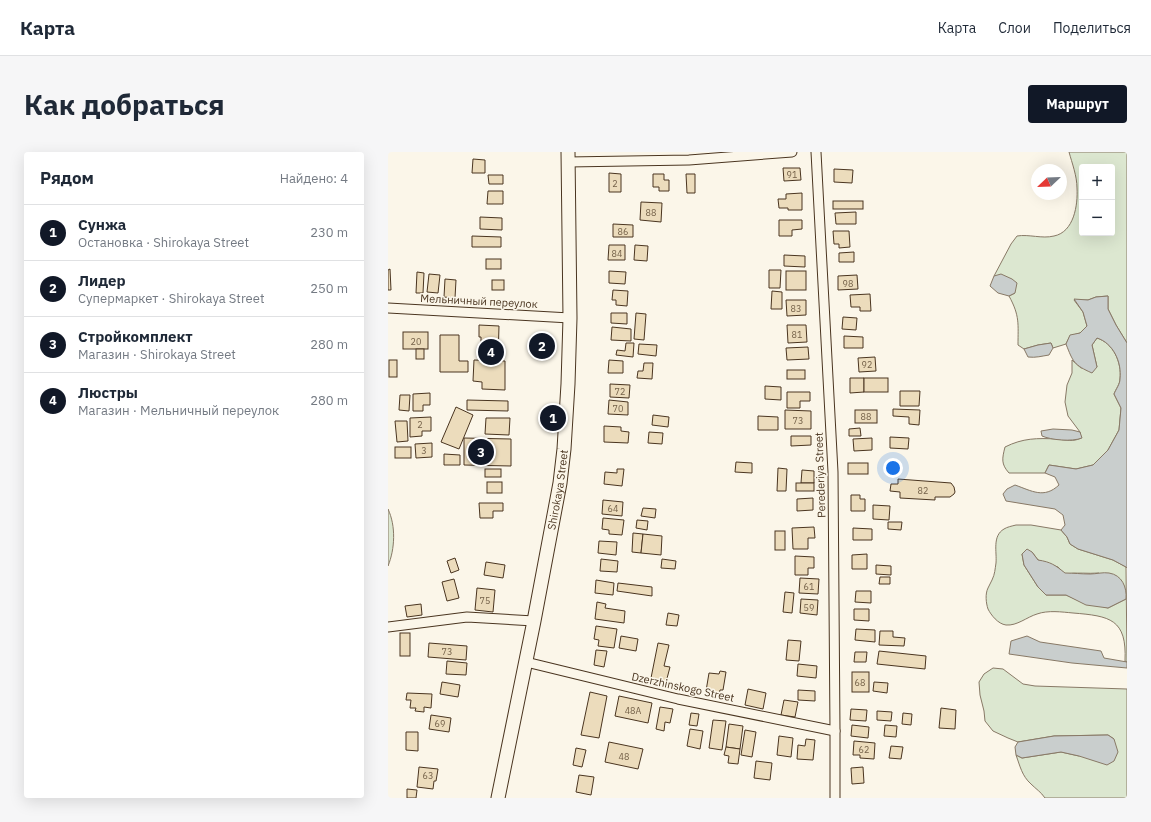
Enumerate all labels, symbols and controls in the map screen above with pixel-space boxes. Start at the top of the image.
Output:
text: Карта [20,16,75,40]
text: Карта [938,19,976,37]
text: Слои [998,19,1031,37]
text: Поделиться [1053,19,1131,37]
button: Маршрут [1028,85,1127,123]
text: Как добраться [24,86,225,123]
north arrow [1031,164,1067,200]
map controls [1079,164,1115,236]
button: + [1079,164,1115,200]
text: Рядом [40,167,94,189]
house number: 91 [787,169,797,180]
text: Найдено: 4 [280,170,348,187]
house number: 2 [612,178,618,189]
button: − [1079,200,1115,236]
house number: 88 [646,207,656,218]
text: Сунжа [78,215,126,234]
text: 1 [49,224,57,241]
text: 230 m [310,224,348,241]
house number: 86 [618,226,628,237]
text: Остановка · Shirokaya Street [78,234,249,251]
house number: 84 [612,248,622,259]
text: Лидер [78,271,126,290]
house number: 98 [843,278,853,289]
text: 2 [49,280,57,297]
text: 250 m [310,280,348,297]
text: Супермаркет · Shirokaya Street [78,290,264,307]
street label: Мельничный переулок [420,291,538,311]
house number: 83 [791,303,801,314]
text: Стройкомплект [78,327,193,346]
house number: 81 [792,329,802,340]
pin: 2 [529,331,555,361]
text: 3 [49,336,57,353]
text: 280 m [310,336,348,353]
house number: 20 [411,336,421,347]
pin: 4 [478,337,504,367]
text: Магазин · Shirokaya Street [78,346,236,363]
house number: 92 [862,359,872,370]
text: Люстры [78,383,138,402]
house number: 72 [615,386,625,397]
text: 4 [49,392,57,409]
text: 280 m [310,392,348,409]
text: Магазин · Мельничный переулок [78,402,279,419]
pin: 1 [540,403,566,433]
house number: 70 [613,403,623,414]
house number: 88 [861,411,871,422]
house number: 73 [793,415,803,426]
house number: 2 [417,419,423,430]
street label: Perederiya Street [812,432,828,518]
pin: 3 [468,437,494,467]
house number: 3 [421,445,427,456]
street label: Shirokaya Street [544,449,571,531]
your location [883,458,903,478]
house number: 82 [918,485,928,496]
house number: 64 [608,503,618,514]
house number: 61 [804,581,814,592]
house number: 75 [480,595,490,606]
house number: 59 [804,602,814,613]
house number: 73 [442,646,452,657]
street label: Dzerzhinskogo Street [630,669,736,705]
house number: 68 [855,677,865,688]
house number: 48А [625,705,642,716]
house number: 69 [435,718,445,729]
house number: 62 [859,744,869,755]
house number: 48 [619,751,629,762]
house number: 63 [423,770,433,781]

